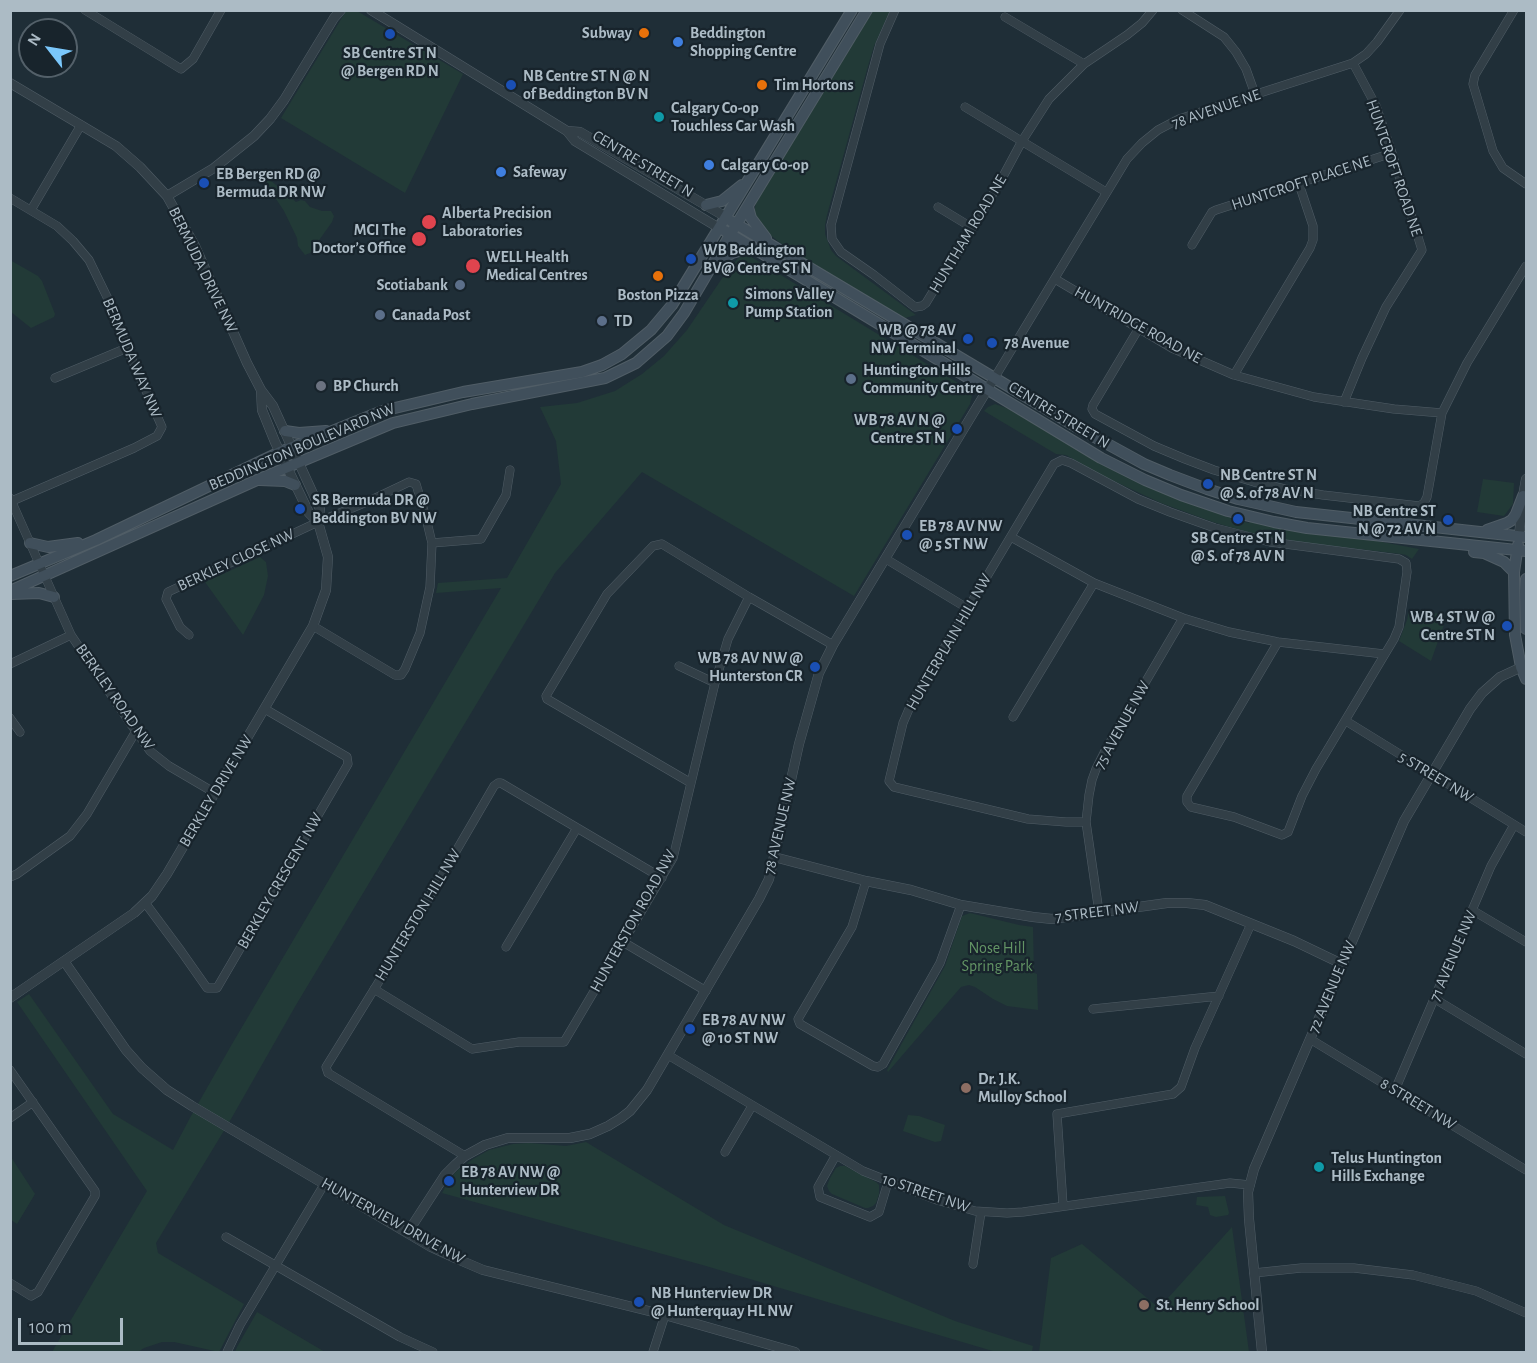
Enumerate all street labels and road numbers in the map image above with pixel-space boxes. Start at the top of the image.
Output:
street label: 78 AVENUE NE [1169,85,1263,133]
street label: HUNTCROFT ROAD NE [1362,97,1426,239]
street label: CENTRE STREET N [589,126,697,202]
street label: HUNTCROFT PLACE NE [1229,151,1373,215]
street label: HUNTHAM ROAD NE [925,171,1011,297]
street label: BERMUDA DRIVE NW [164,204,242,336]
street label: HUNTRIDGE ROAD NE [1071,282,1205,368]
street label: BERMUDA WAY NW [98,295,166,421]
street label: CENTRE STREET N [1005,377,1113,453]
street label: BEDDINGTON BOULEVARD NW [206,399,398,495]
street label: BERKLEY CLOSE NW [174,525,298,595]
street label: HUNTERPLAIN HILL NW [902,570,996,714]
street label: BERKLEY ROAD NW [71,640,159,754]
street label: 75 AVENUE NW [1090,678,1154,772]
street label: BERKLEY DRIVE NW [175,732,257,850]
street label: 5 STREET NW [1395,747,1477,807]
street label: 78 AVENUE NW [760,776,800,876]
street label: BERKLEY CRESCENT NW [233,810,327,952]
street label: HUNTERSTON HILL NW [371,846,465,984]
street label: HUNTERSTON ROAD NW [586,846,680,996]
street label: 7 STREET NW [1054,897,1140,927]
street label: 71 AVENUE NW [1425,908,1481,1004]
street label: 72 AVENUE NW [1304,938,1360,1036]
street label: 8 STREET NW [1377,1074,1459,1134]
street label: 10 STREET NW [880,1169,972,1217]
street label: HUNTERVIEW DRIVE NW [318,1174,468,1268]

